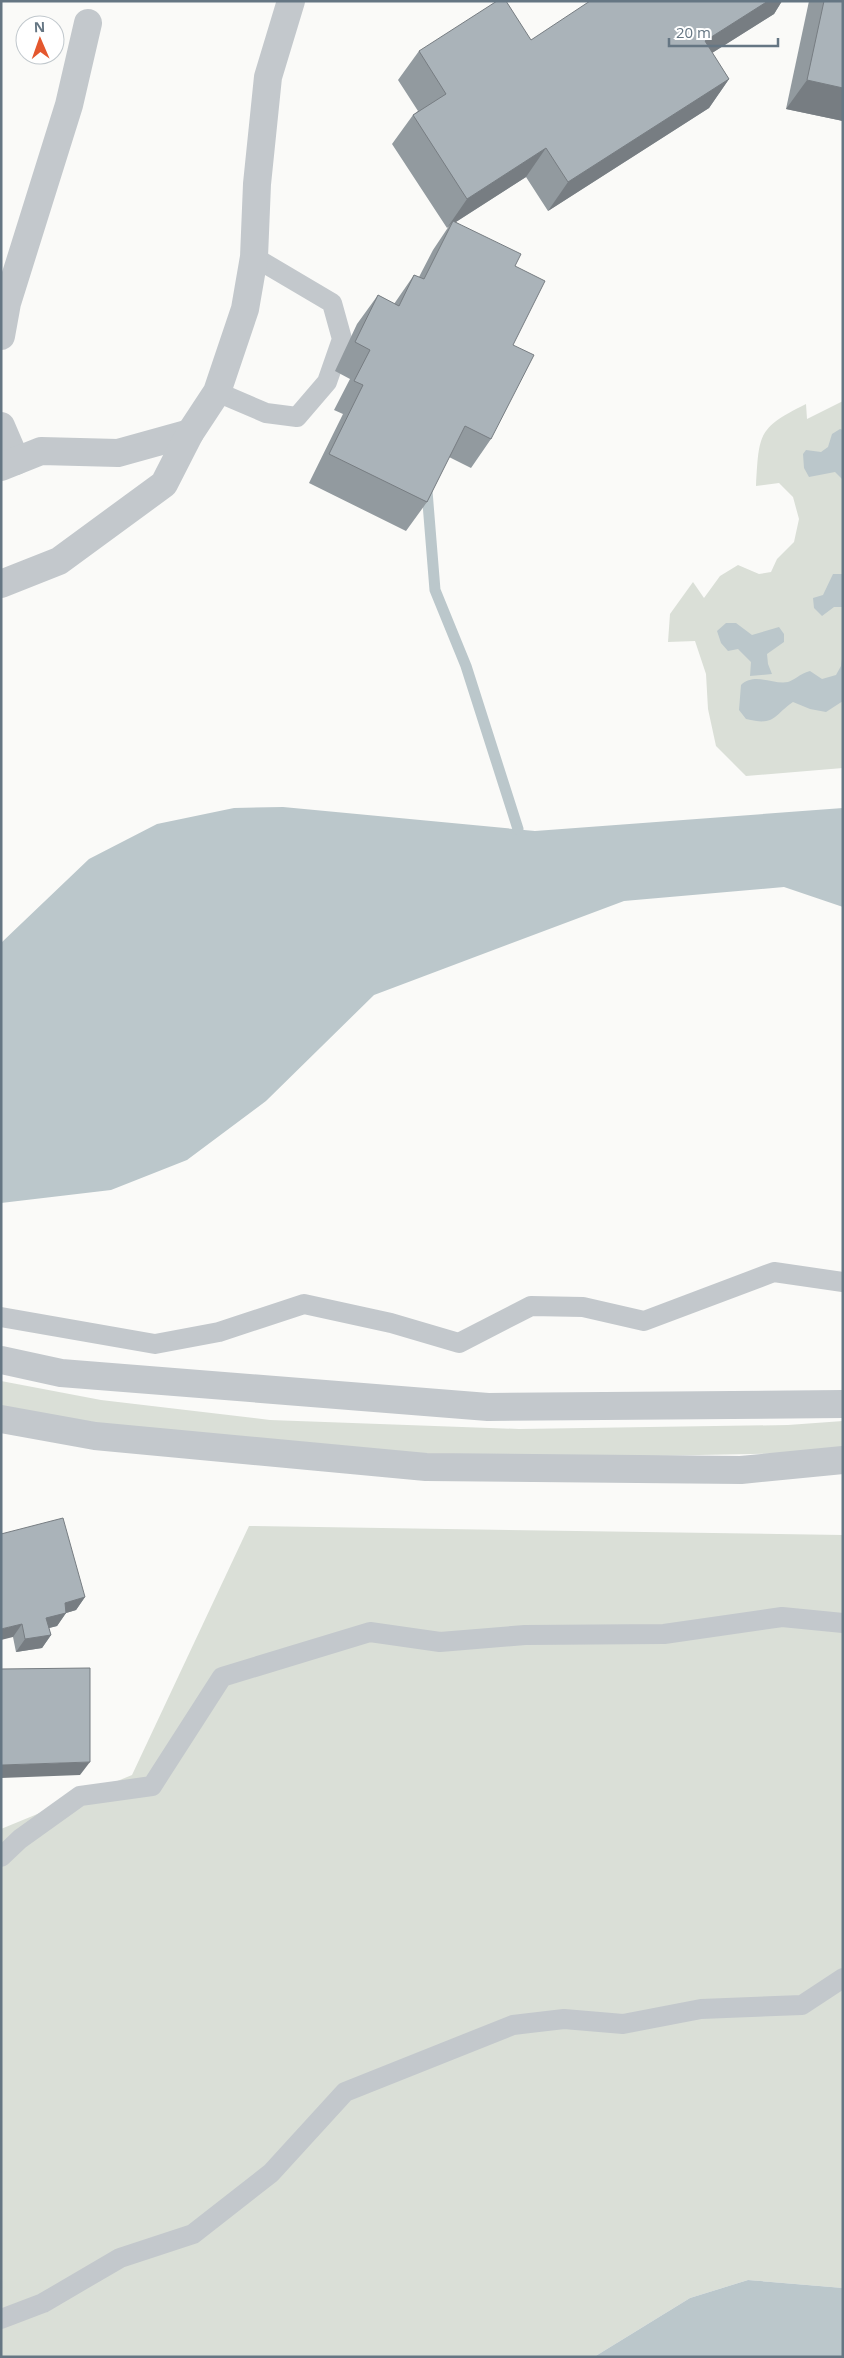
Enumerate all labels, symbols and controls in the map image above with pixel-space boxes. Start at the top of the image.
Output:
north arrow [15,15,65,65]
scale bar [669,15,778,47]
text: N [34,17,46,36]
text: 20 m [676,22,711,42]

